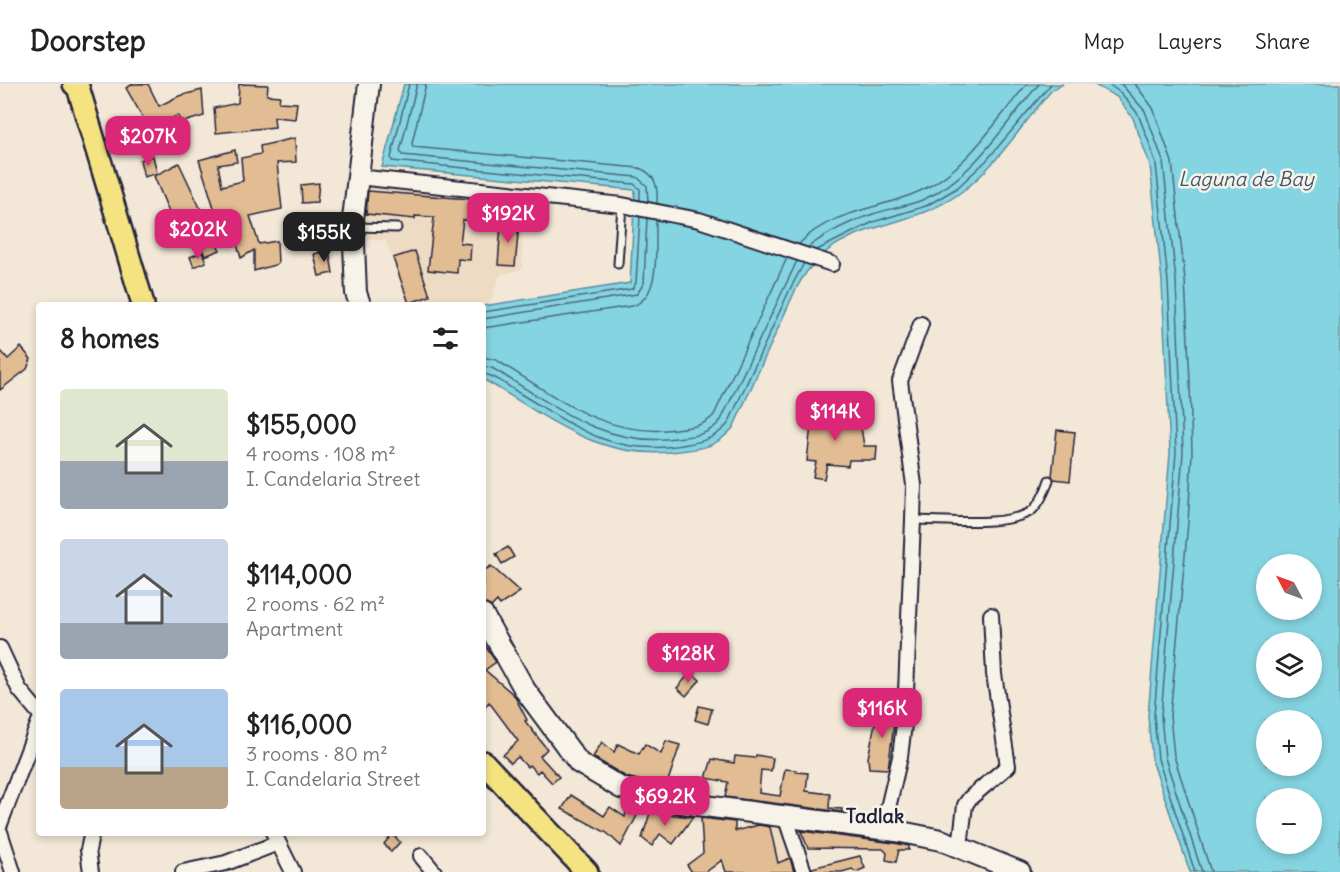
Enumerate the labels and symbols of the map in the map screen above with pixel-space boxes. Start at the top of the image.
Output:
pin: $207K [106,116,190,167]
water label: Laguna de Bay [1178,166,1315,191]
pin: $192K [466,193,550,244]
pin: $202K [156,209,240,260]
pin: $155K [282,212,366,263]
pin: $114K [793,391,877,442]
north arrow [1256,554,1322,620]
pin: $128K [646,633,730,684]
pin: $116K [840,688,924,739]
pin: $69.2K [616,776,714,827]
district label: Tadlak [846,803,904,828]

